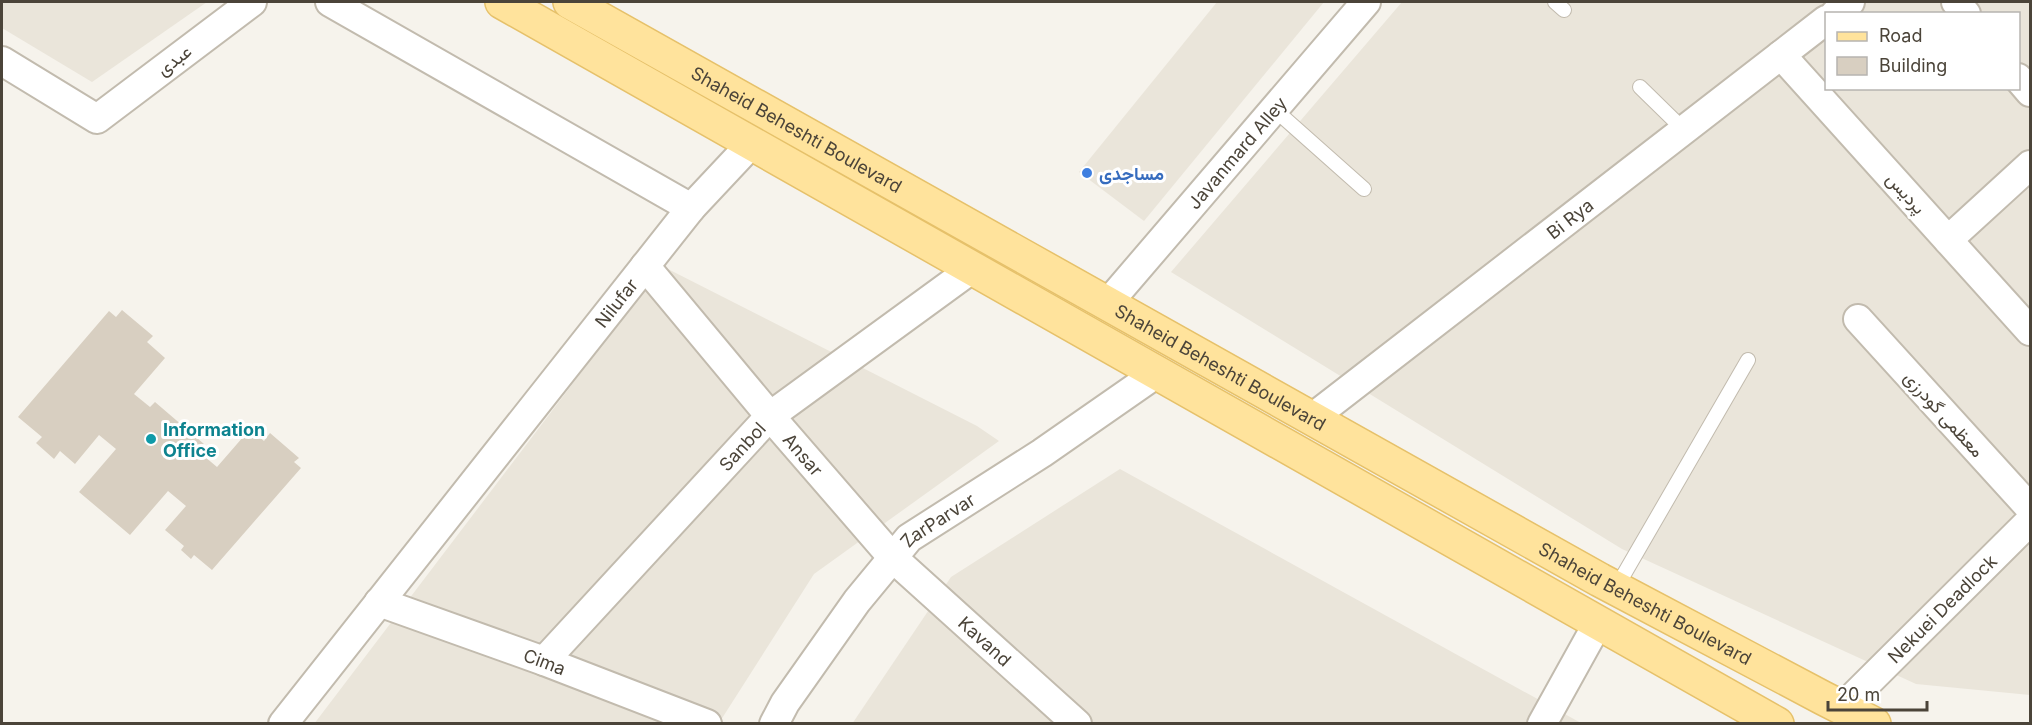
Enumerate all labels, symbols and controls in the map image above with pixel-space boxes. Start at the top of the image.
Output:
legend [1825,12,2020,90]
text: Road [1879,25,1922,46]
street label: عبدی [153,40,196,81]
text: Building [1879,55,1947,76]
street label: Shaheid Beheshti Boulevard [688,62,906,197]
street label: Javanmard Alley [1183,92,1291,213]
place label: مساجدی [1099,163,1164,185]
marker: مساجدی [1080,166,1094,180]
street label: پردیس [1881,168,1930,219]
street label: Bi Rya [1542,194,1597,243]
street label: Nilufar [590,274,642,331]
street label: Shaheid Beheshti Boulevard [1112,300,1330,435]
street label: معظمی گودرزی [1899,367,1988,462]
street label: Sanbol [714,418,770,475]
place label: Information Office [163,419,265,461]
street label: Ansar [779,429,827,480]
marker: Information Office [144,432,158,446]
street label: ZarParvar [896,488,979,551]
street label: Shaheid Beheshti Boulevard [1535,537,1755,669]
street label: Nekuei Deadlock [1883,550,2001,667]
street label: Kavand [954,612,1016,670]
street label: Cima [521,644,569,679]
scale bar [1828,674,1927,712]
text: 20 m [1837,684,1880,705]

